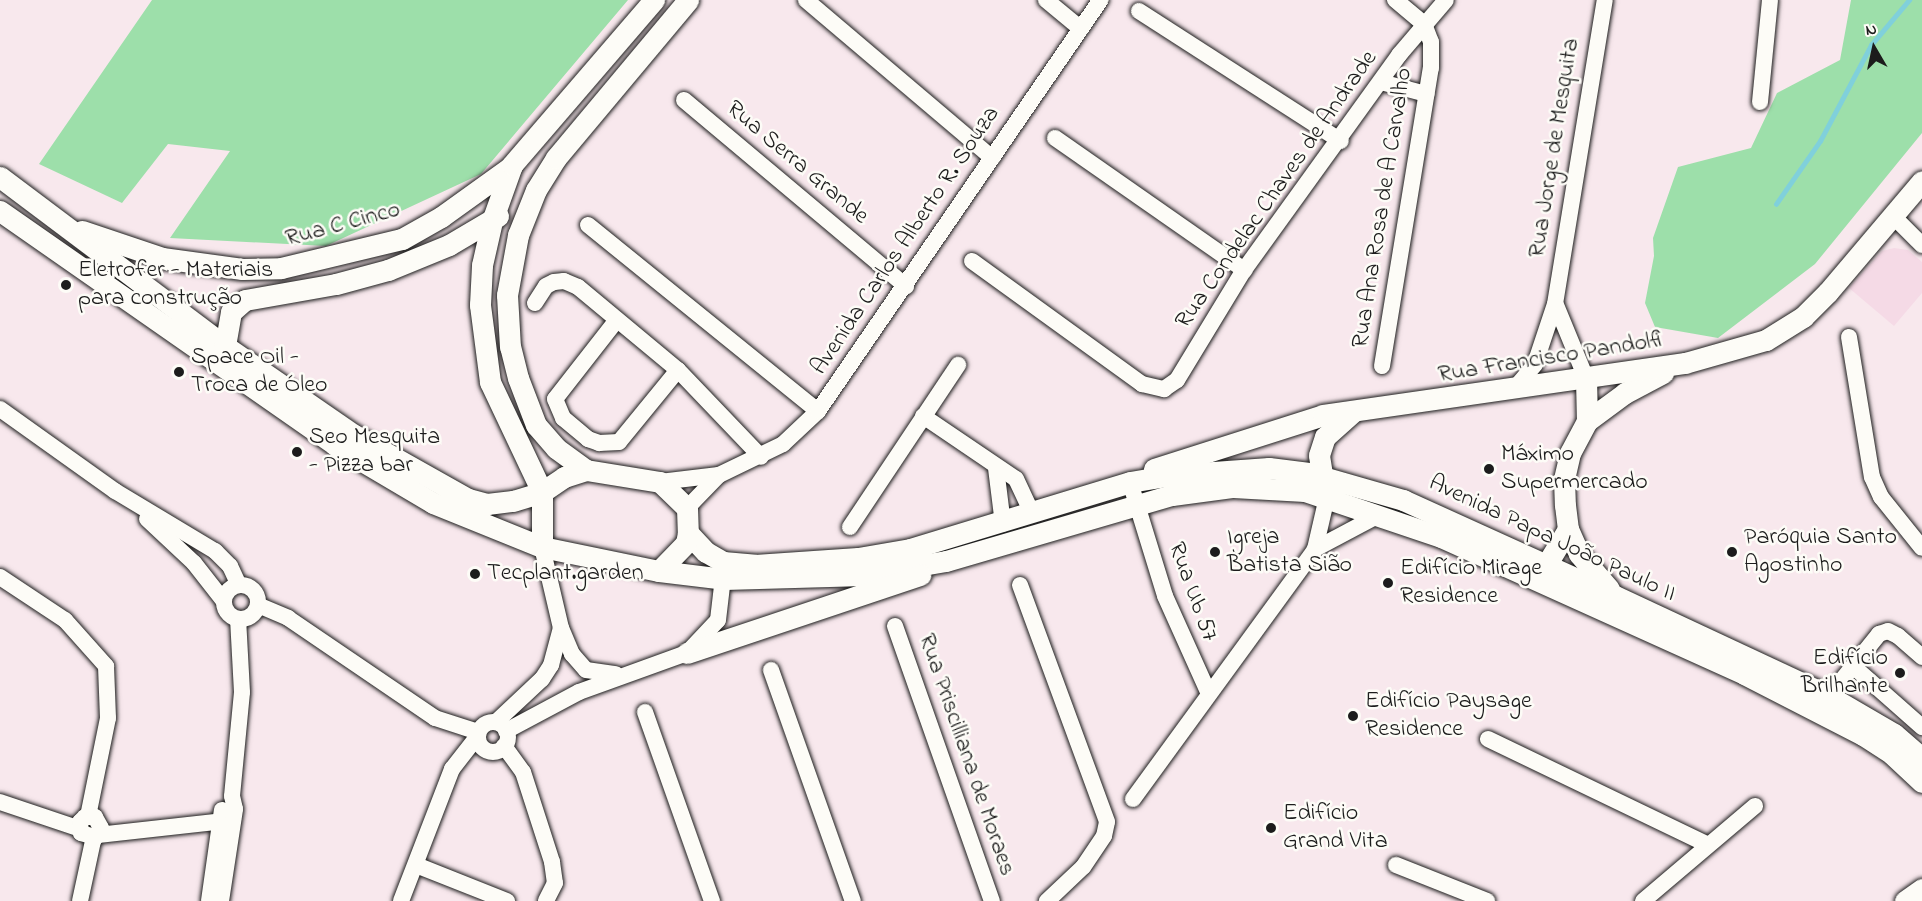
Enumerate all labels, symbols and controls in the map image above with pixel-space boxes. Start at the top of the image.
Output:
north arrow [1844,18,1904,78]
text: N [1864,18,1878,43]
street label: Rua Jorge de Mesquita [1523,36,1587,260]
street label: Rua Condelac Chaves de Andrade [1170,45,1384,335]
street label: Rua Ana Rosa de A Carvalho [1347,66,1419,350]
street label: Rua Serra Grande [720,95,874,231]
street label: Avenida Carlos Alberto R. Souza [805,101,1007,381]
street label: Rua C Cinco [283,196,403,254]
place label: Eletrofer - Materiais para construção [78,257,273,313]
marker: Eletrofer - Materiais para construção [59,278,73,292]
street label: Rua Francisco Pandolfi [1436,326,1668,390]
place label: Space Oil - Troca de Óleo [191,344,328,400]
marker: Space Oil - Troca de Óleo [172,365,186,379]
place label: Seo Mesquita - Pizza bar [309,424,440,480]
place label: Máximo Supermercado [1501,441,1648,497]
marker: Seo Mesquita - Pizza bar [290,445,304,459]
marker: Máximo Supermercado [1482,462,1496,476]
street label: Avenida Papa João Paulo II [1424,469,1680,609]
place label: Igreja Batista Sião [1227,524,1352,580]
place label: Paróquia Santo Agostinho [1744,524,1897,580]
street label: Rua Ub 57 [1161,539,1223,645]
marker: Igreja Batista Sião [1208,545,1222,559]
marker: Paróquia Santo Agostinho [1725,545,1739,559]
place label: Edifício Mirage Residence [1400,555,1542,611]
place label: Tecplant.garden [487,560,644,588]
marker: Tecplant.garden [468,567,482,581]
marker: Edifício Mirage Residence [1381,576,1395,590]
street label: Rua Priscilliana de Moraes [911,630,1021,880]
place label: Edifício Brilhante [1801,645,1888,701]
marker: Edifício Brilhante [1893,666,1907,680]
place label: Edifício Paysage Residence [1365,688,1532,744]
marker: Edifício Paysage Residence [1346,709,1360,723]
place label: Edifício Grand Vita [1283,800,1388,856]
marker: Edifício Grand Vita [1264,821,1278,835]

